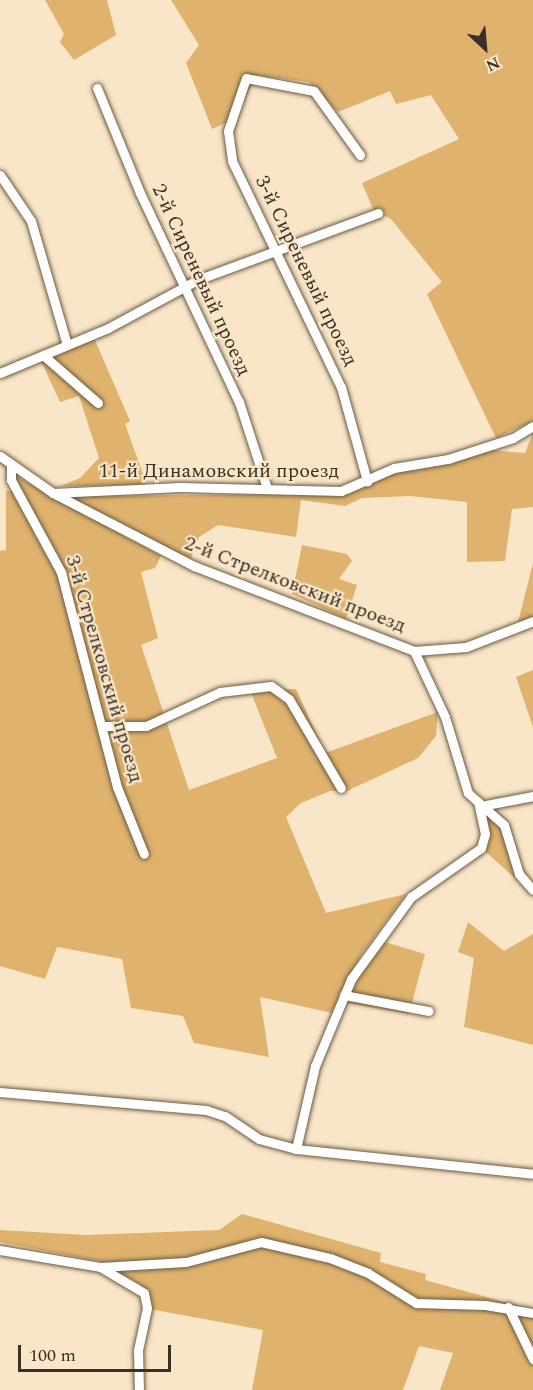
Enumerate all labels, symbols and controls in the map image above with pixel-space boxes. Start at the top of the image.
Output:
north arrow [455,18,515,78]
text: N [482,51,504,78]
street label: 3-й Сиреневый проезд [249,172,363,370]
street label: 2-й Сиреневый проезд [146,180,256,380]
street label: 11-й Динамовский проезд [99,459,339,483]
street label: 2-й Стрелковский проезд [181,532,409,638]
street label: 3-й Стрелковский проезд [60,553,148,785]
scale bar [21,1333,174,1371]
text: 100 m [29,1342,76,1369]

